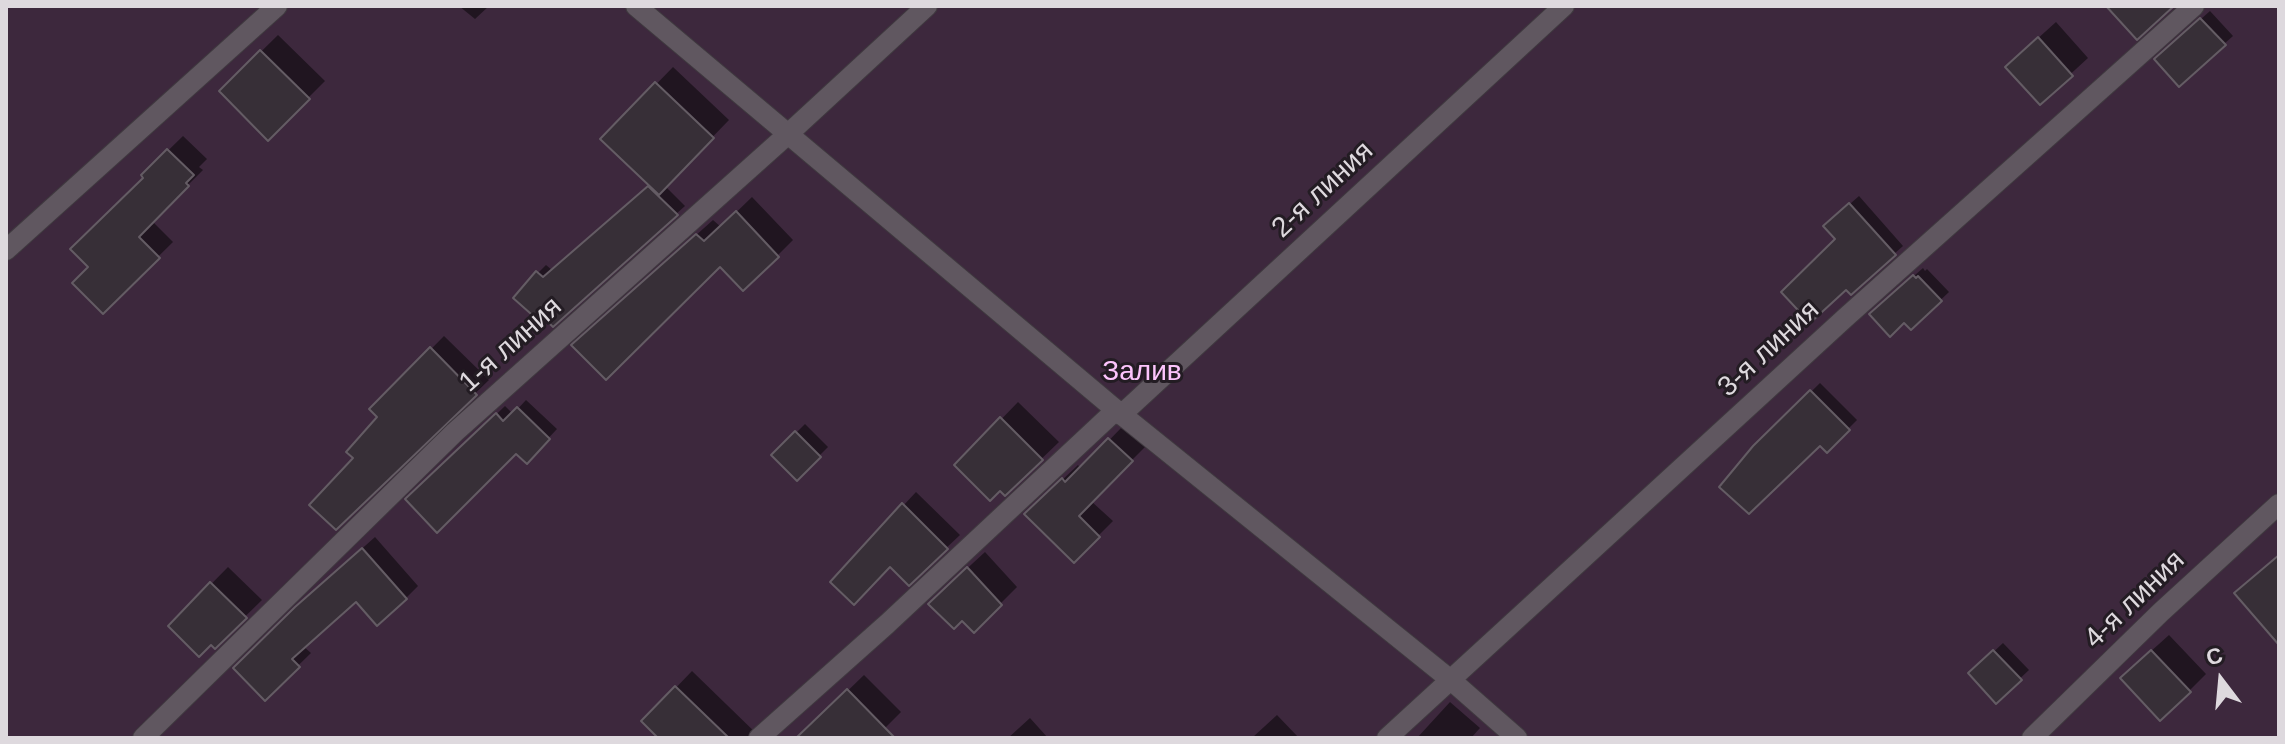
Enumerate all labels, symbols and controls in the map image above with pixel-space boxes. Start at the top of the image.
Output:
street label: 2-я линия [1265,135,1381,245]
street label: 1-я линия [453,290,569,400]
street label: 3-я линия [1711,294,1827,404]
park label: Залив [1102,355,1182,389]
street label: 4-я линия [2078,544,2192,656]
north arrow [2181,640,2261,720]
text: С [2203,642,2225,671]

